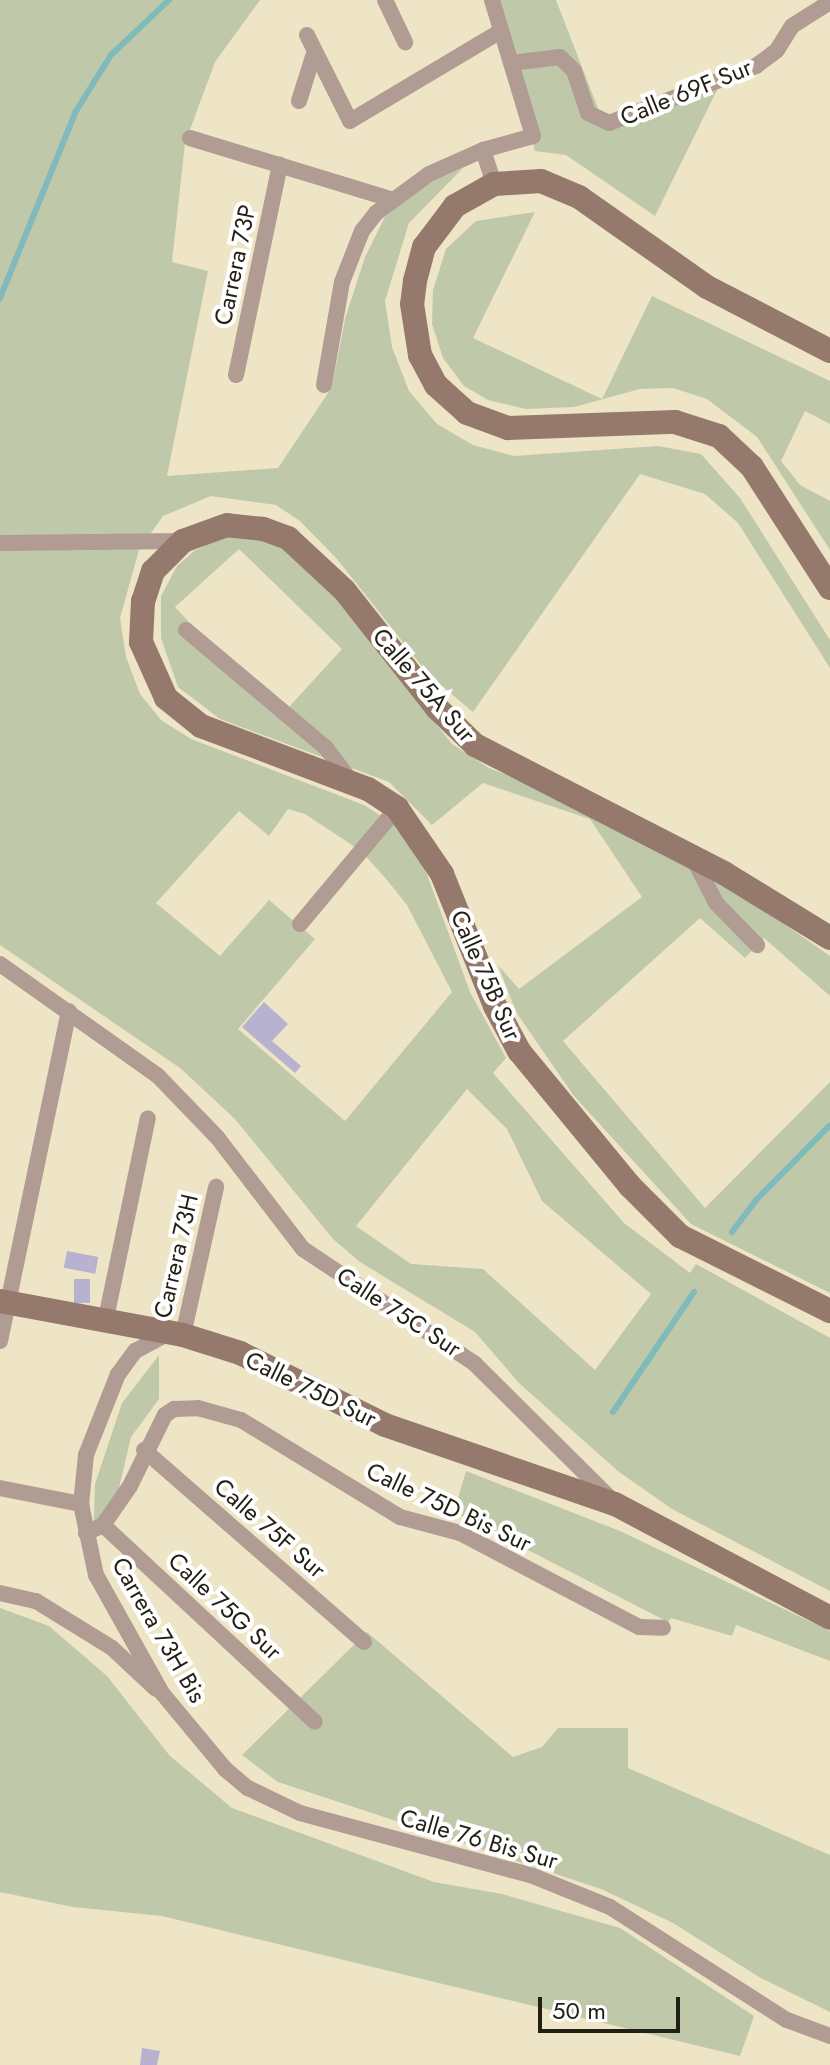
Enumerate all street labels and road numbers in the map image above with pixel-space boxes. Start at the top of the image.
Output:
street label: Calle 69F Sur [616,53,756,131]
street label: Carrera 73P [208,202,262,328]
street label: Calle 75A Sur [367,622,481,748]
street label: Calle 75B Sur [445,906,527,1044]
street label: Carrera 73H [148,1191,204,1321]
street label: Calle 75C Sur [331,1261,467,1363]
street label: Calle 75D Sur [241,1345,381,1433]
street label: Calle 75D Bis Sur [362,1456,536,1558]
street label: Calle 75F Sur [209,1472,331,1584]
street label: Calle 75G Sur [162,1546,288,1666]
street label: Carrera 73H Bis [106,1552,212,1708]
street label: Calle 76 Bis Sur [397,1803,561,1875]

